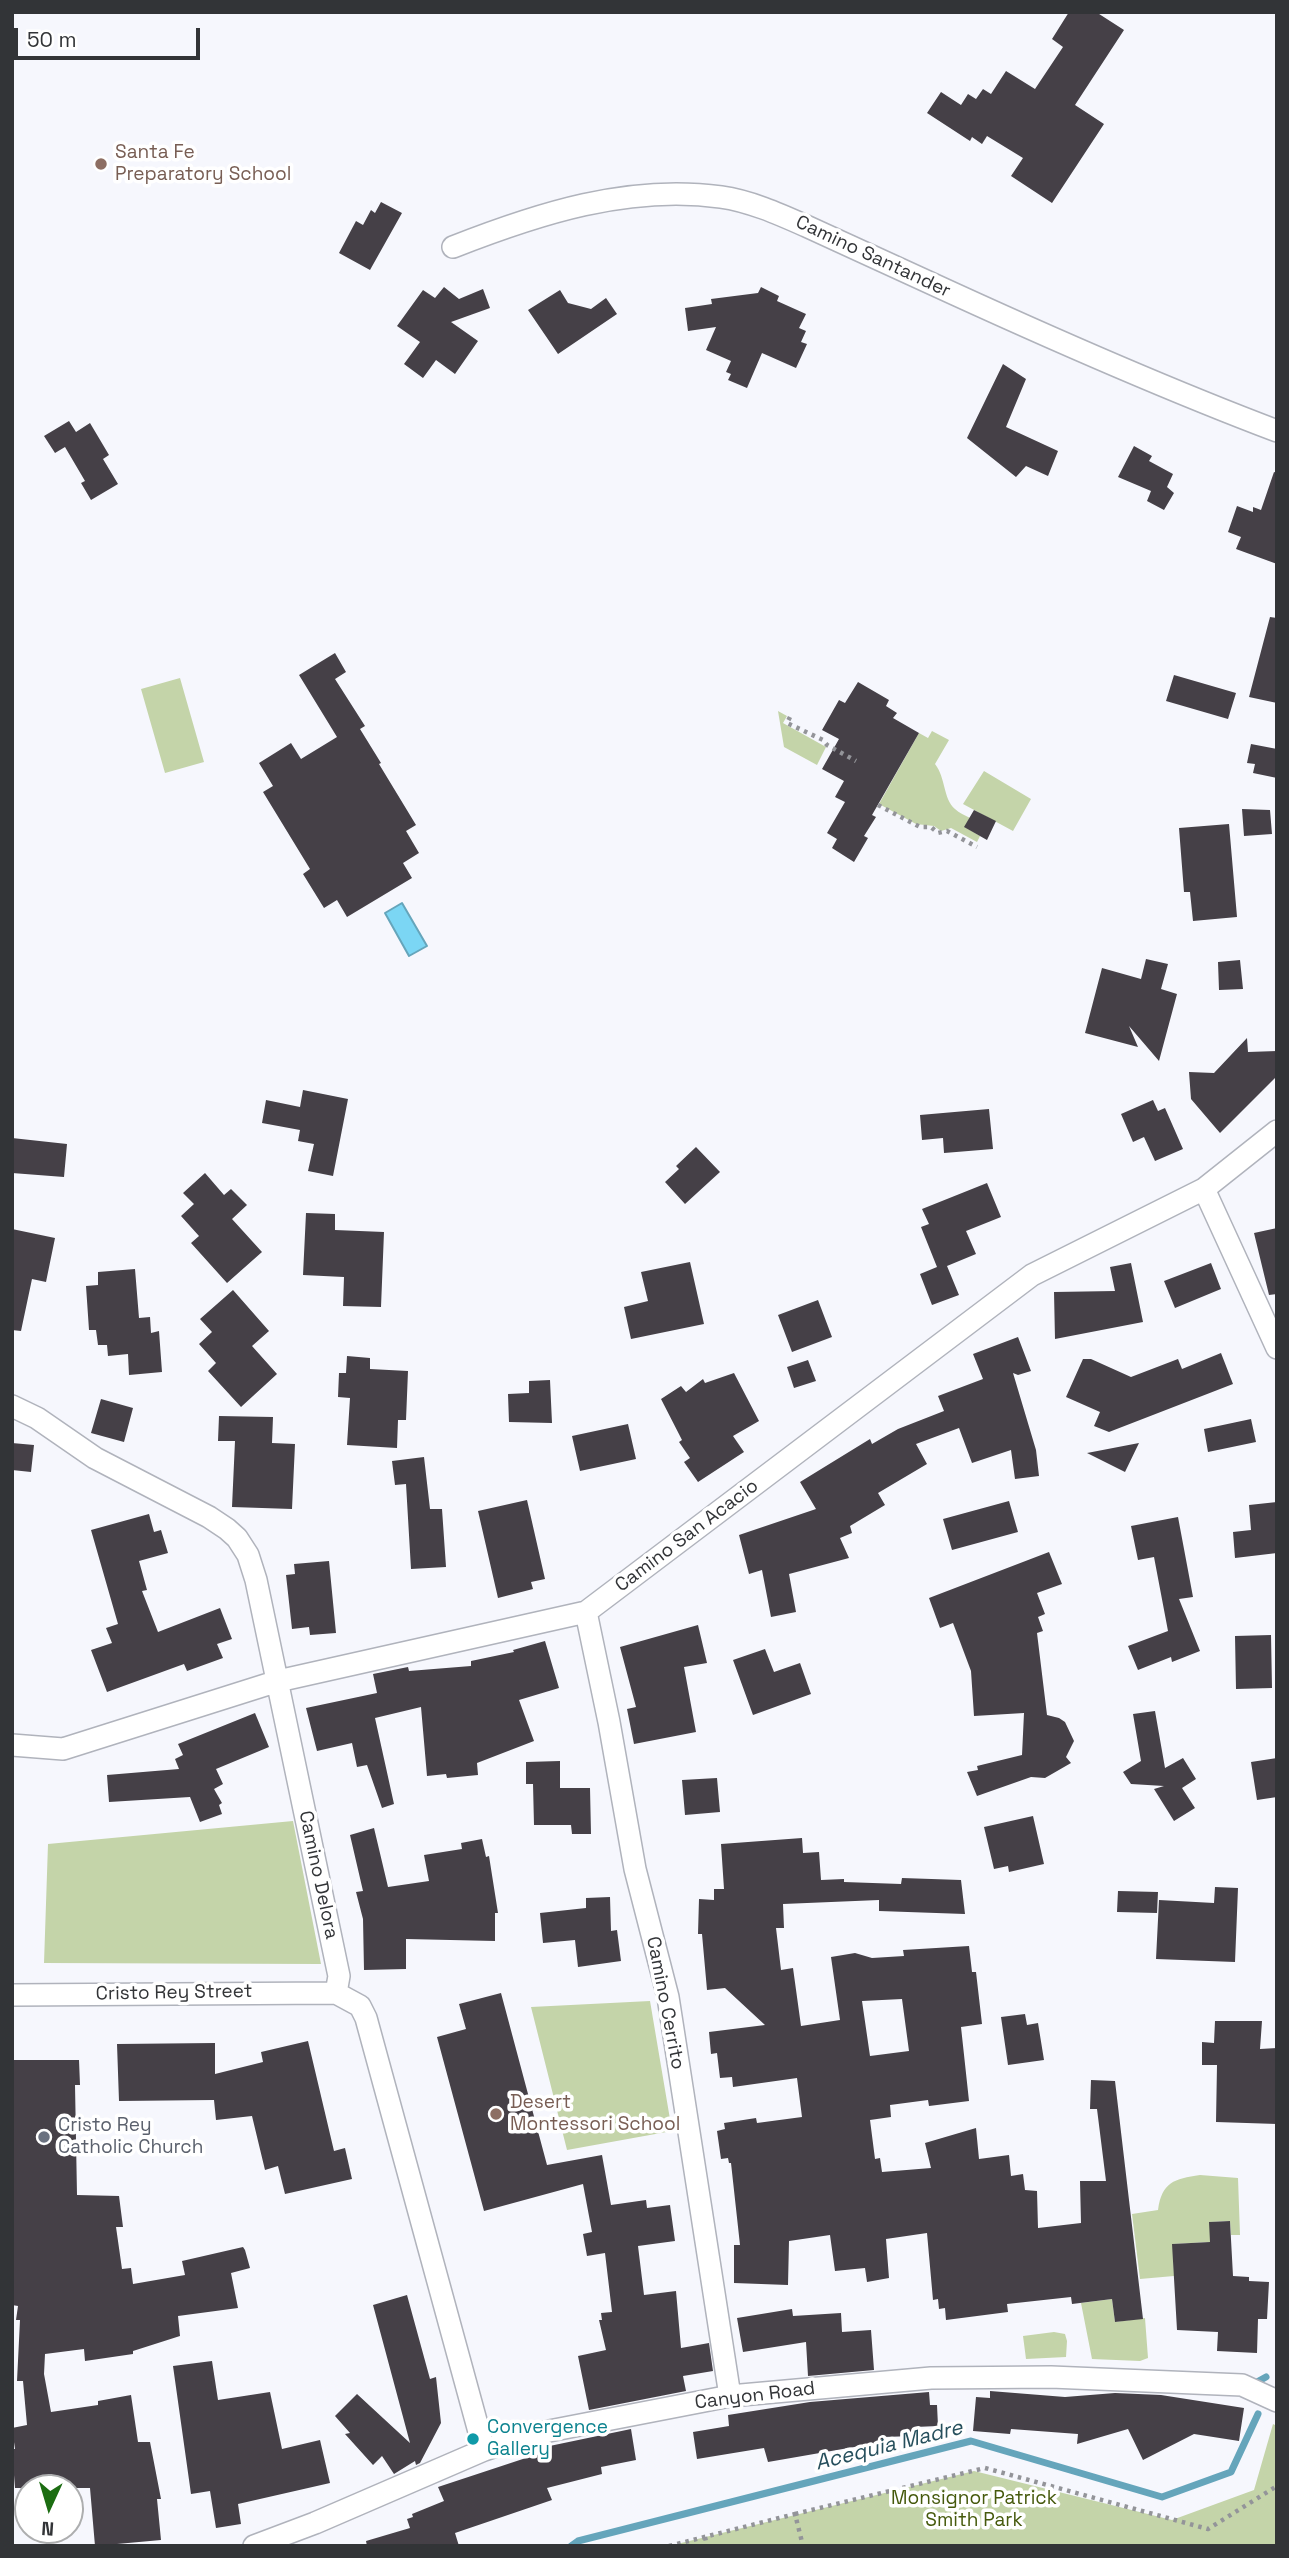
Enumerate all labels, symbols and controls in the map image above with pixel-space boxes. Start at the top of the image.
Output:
scale bar [18,14,203,58]
text: 50 m [27,26,77,53]
place label: Santa Fe Preparatory School [115,142,291,186]
marker: Santa Fe Preparatory School [93,156,109,172]
street label: Camino Santander [792,211,954,303]
street label: Camino San Acacio [611,1475,763,1597]
street label: Camino Delora [293,1809,343,1941]
street label: Camino Cerrito [641,1935,689,2071]
street label: Cristo Rey Street [95,1980,253,2006]
place label: Desert Montessori School [510,2092,680,2136]
marker: Desert Montessori School [488,2106,504,2122]
place label: Cristo Rey Catholic Church [58,2115,203,2159]
marker: Cristo Rey Catholic Church [36,2129,52,2145]
street label: Canyon Road [693,2377,817,2415]
water label: Acequia Madre [813,2416,965,2476]
place label: Convergence Gallery [487,2417,608,2461]
marker: Convergence Gallery [465,2431,481,2447]
north arrow [14,2474,84,2544]
park label: Monsignor Patrick Smith Park [891,2488,1057,2532]
text: N [40,2516,55,2541]

